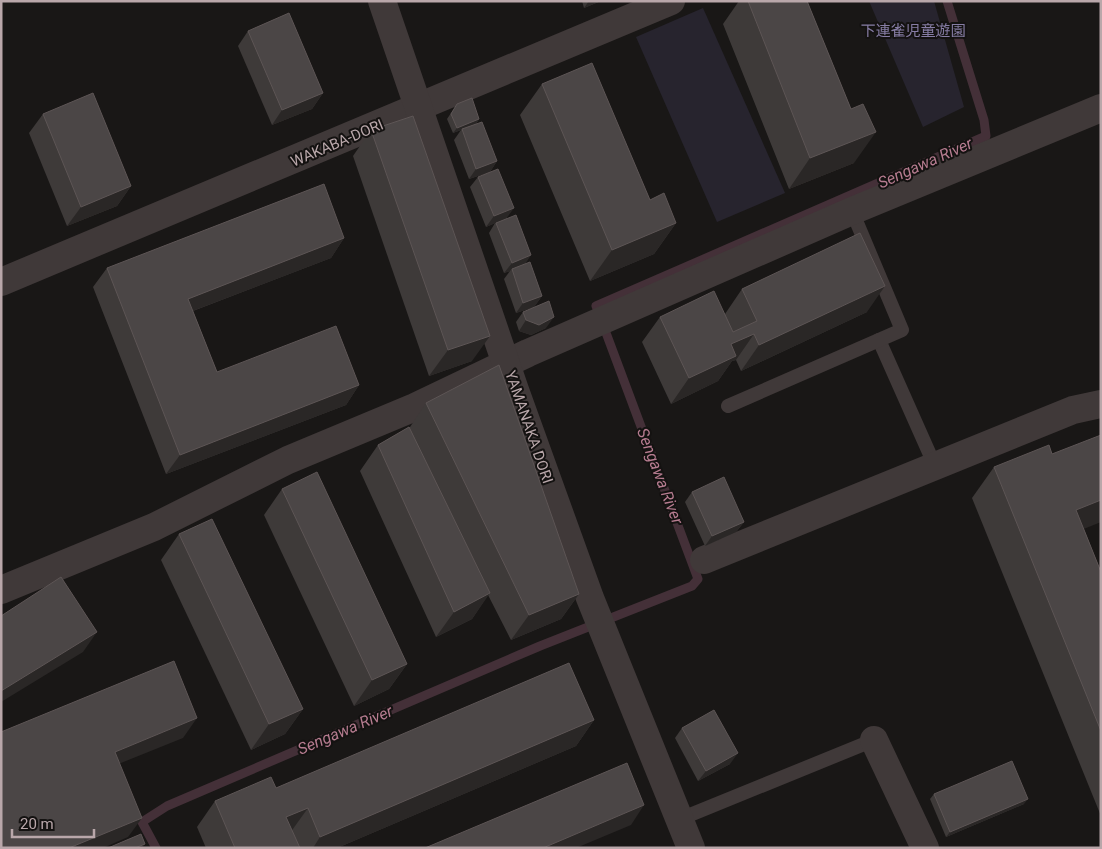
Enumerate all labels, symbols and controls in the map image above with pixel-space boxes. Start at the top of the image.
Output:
park label: 下連雀児童遊園 [860,22,966,40]
street label: WAKABA-DORI [288,115,386,171]
water label: Sengawa River [875,133,976,192]
street label: YAMANAKA DORI [501,368,557,486]
water label: Sengawa River [633,425,687,527]
water label: Sengawa River [295,701,396,759]
scale bar [12,806,95,838]
text: 20 m [20,815,54,833]

